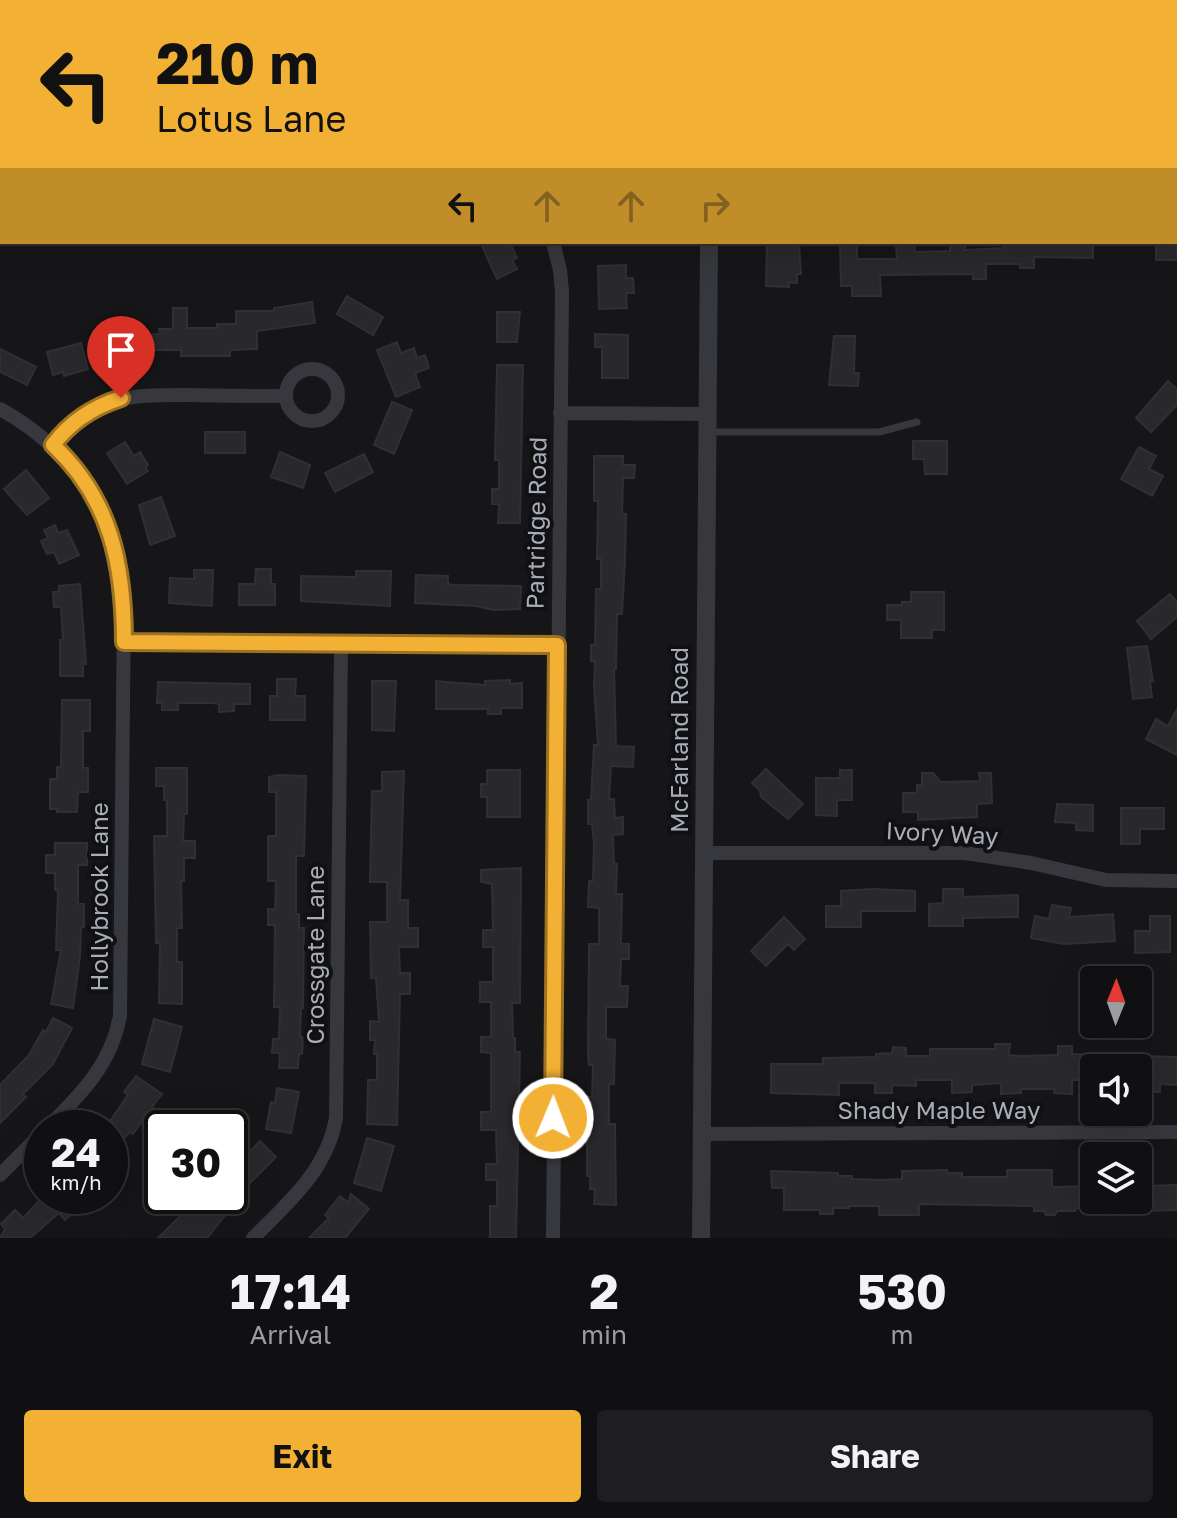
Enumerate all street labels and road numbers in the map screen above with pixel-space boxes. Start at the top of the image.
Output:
street label: Partridge Road [519,436,552,609]
street label: McFarland Road [664,647,693,833]
street label: Hollybrook Lane [84,802,113,992]
street label: Ivory Way [885,815,999,850]
street label: Crossgate Lane [300,865,329,1045]
street label: Shady Maple Way [838,1095,1040,1124]

